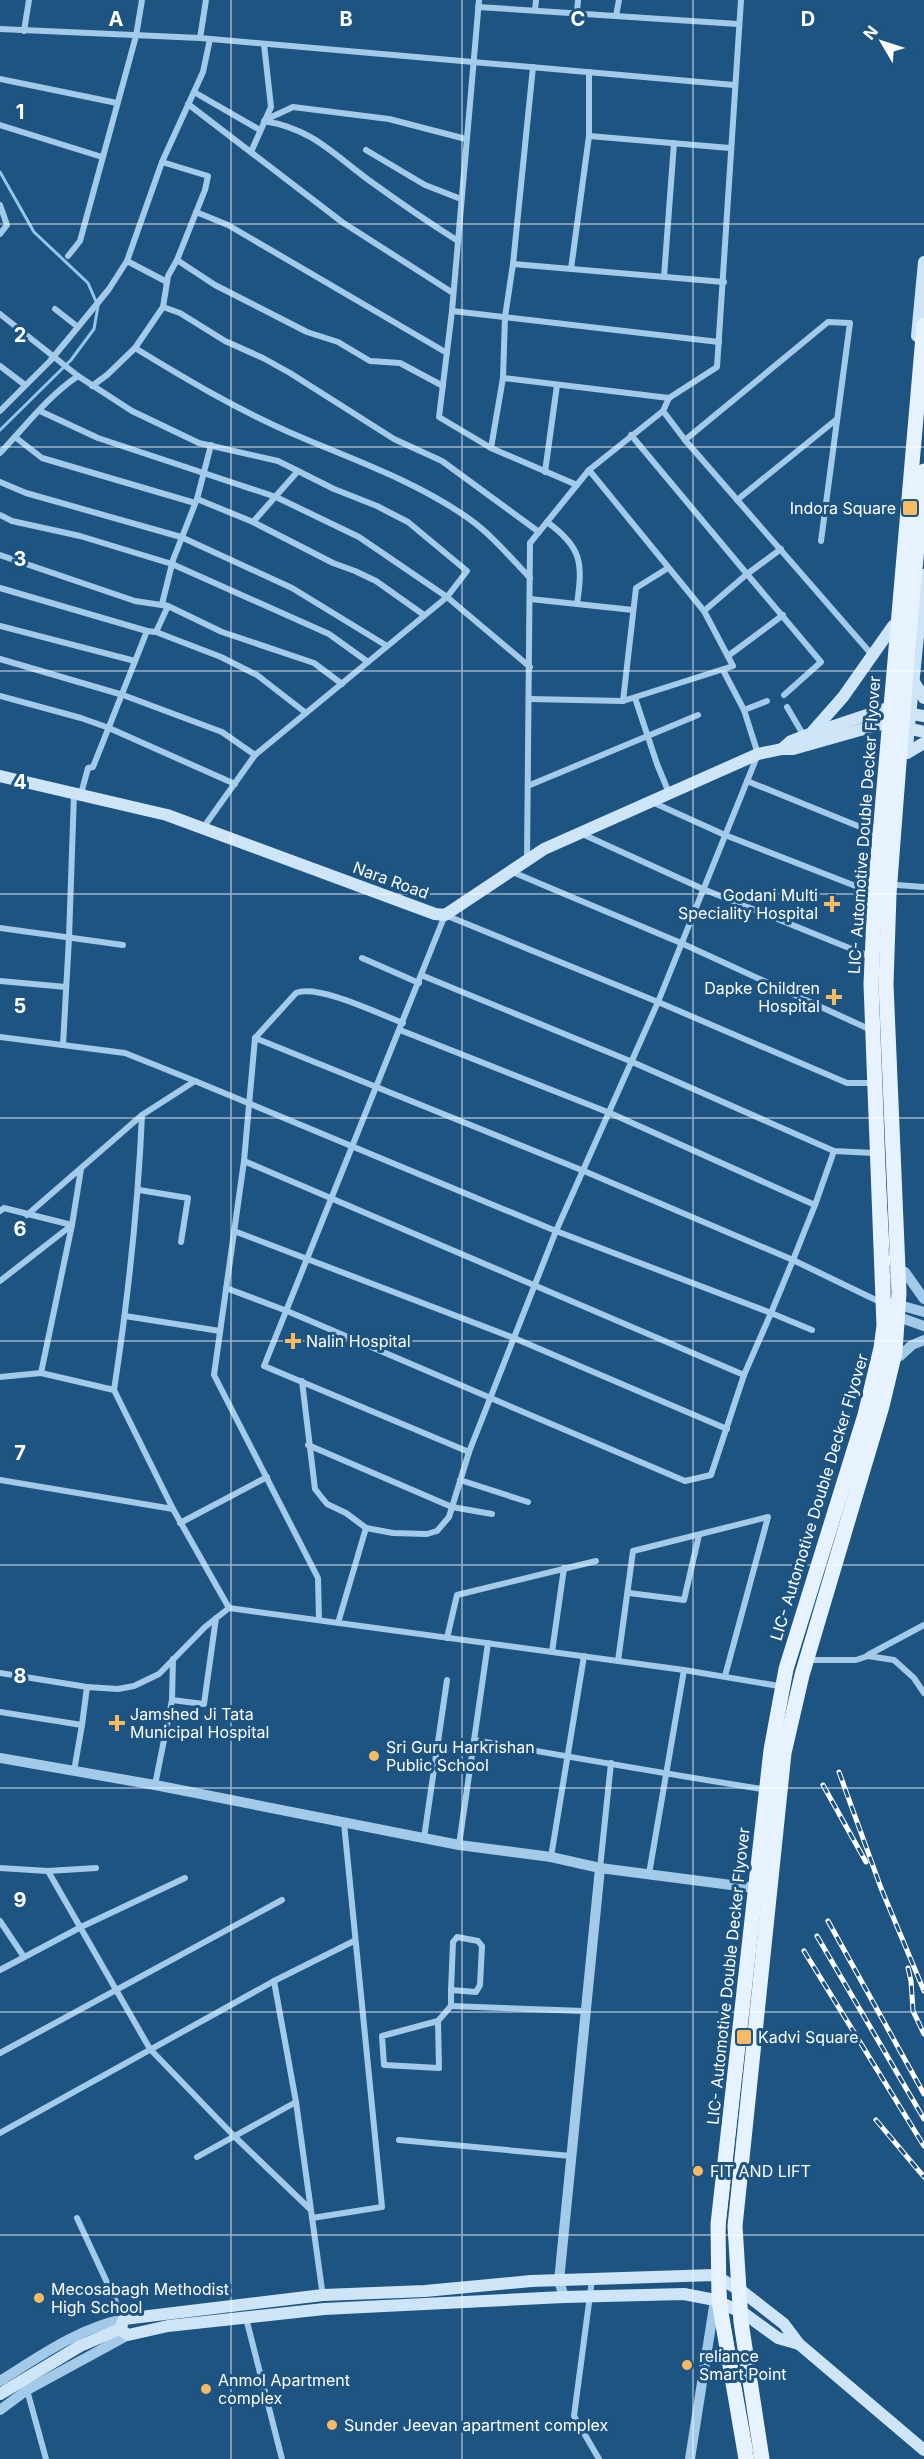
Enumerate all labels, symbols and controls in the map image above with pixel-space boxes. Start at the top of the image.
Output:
text: A [109,7,124,31]
text: B [339,7,353,31]
text: C [571,7,585,31]
text: D [801,7,815,31]
north arrow [852,12,912,72]
text: N [859,22,882,44]
text: 1 [16,100,24,124]
text: 2 [14,323,26,347]
place label: Indora Square [790,498,896,518]
marker: Indora Square [901,499,919,517]
text: 3 [14,547,26,571]
street label: LIC- Automotive Double Decker Flyover [844,675,884,975]
text: 4 [13,770,27,794]
street label: Nara Road [350,857,432,903]
place label: Godani Multi Speciality Hospital [678,885,818,923]
marker: Godani Multi Speciality Hospital [823,895,841,913]
place label: Dapke Children Hospital [704,978,820,1016]
marker: Dapke Children Hospital [825,988,843,1006]
text: 5 [14,994,26,1018]
text: 6 [14,1217,27,1241]
place label: Nalin Hospital [306,1331,411,1351]
marker: Nalin Hospital [284,1332,302,1350]
street label: LIC- Automotive Double Decker Flyover [766,1351,872,1643]
text: 7 [14,1441,26,1465]
text: 8 [13,1664,27,1688]
place label: Jamshed Ji Tata Municipal Hospital [130,1704,269,1742]
marker: Jamshed Ji Tata Municipal Hospital [108,1714,126,1732]
place label: Sri Guru Harkrishan Public School [386,1737,535,1775]
marker: Sri Guru Harkrishan Public School [367,1749,381,1763]
street label: LIC- Automotive Double Decker Flyover [702,1826,754,2126]
text: 9 [14,1888,27,1912]
place label: Kadvi Square [758,2027,859,2047]
marker: Kadvi Square [735,2028,753,2046]
place label: FIT AND LIFT [710,2161,811,2181]
marker: FIT AND LIFT [691,2164,705,2178]
place label: Mecosabagh Methodist High School [51,2279,229,2317]
marker: Mecosabagh Methodist High School [32,2291,46,2305]
place label: reliance Smart Point [699,2346,787,2384]
marker: reliance Smart Point [680,2358,694,2372]
place label: Anmol Apartment complex [218,2370,350,2408]
marker: Anmol Apartment complex [199,2382,213,2396]
place label: Sunder Jeevan apartment complex [344,2415,609,2435]
marker: Sunder Jeevan apartment complex [325,2418,339,2432]

